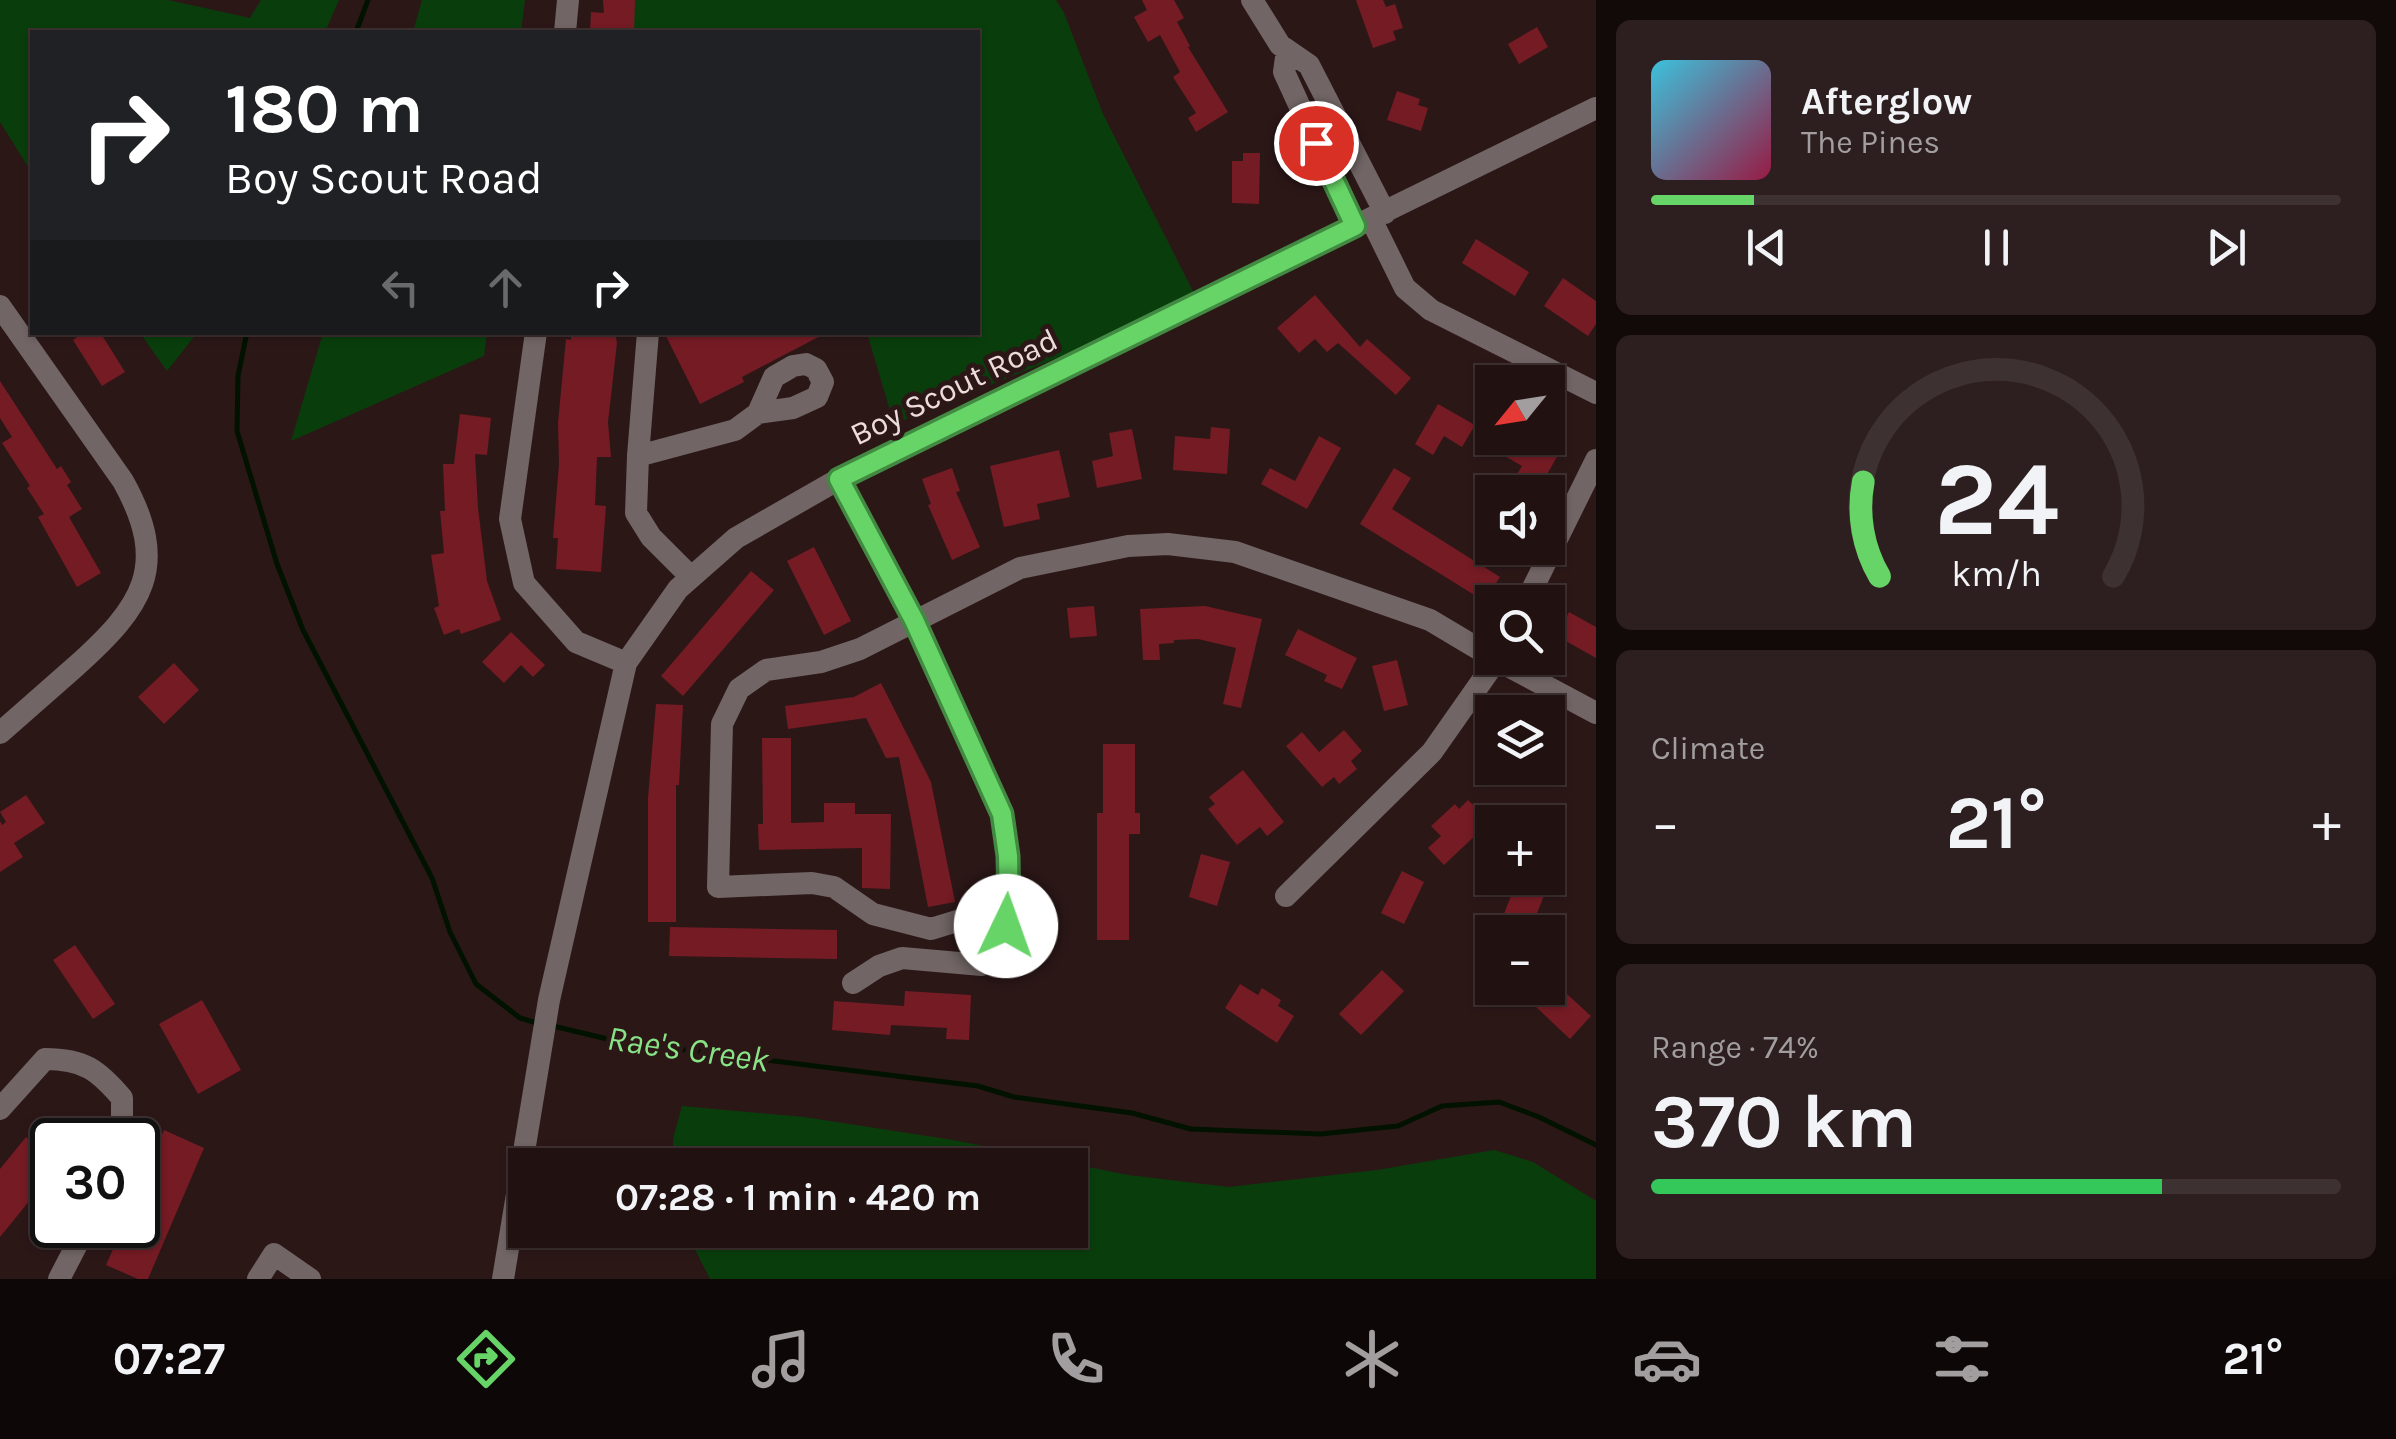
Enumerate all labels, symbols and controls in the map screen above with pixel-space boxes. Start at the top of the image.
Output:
text: 180 m [225,68,424,150]
icon: right [60,70,190,200]
text: Afterglow [1801,79,1972,124]
pin [1274,101,1359,186]
icon: arrive [1289,116,1344,171]
text: The Pines [1801,124,1940,161]
text: Boy Scout Road [225,152,543,204]
icon: previous [1739,220,1794,275]
icon: pause [1969,220,2024,275]
icon: next [2199,220,2254,275]
icon: left [373,260,428,315]
icon: ahead [478,260,533,315]
icon: right [583,260,638,315]
street label: Boy Scout Road [844,321,1064,453]
north arrow [1475,365,1565,455]
map controls [1475,365,1565,1005]
text: 24 [1934,439,2058,560]
button: sound [1475,475,1565,565]
text: km/h [1951,553,2041,595]
button: search [1475,585,1565,675]
button: layers [1475,695,1565,785]
text: Climate [1651,730,1765,767]
text: 21° [1945,779,2047,867]
text: − [1651,791,1680,855]
text: + [2312,791,2341,855]
button: + [1475,805,1565,895]
position arrow [954,874,1058,978]
button: − [1475,915,1565,1005]
water label: Rae's Creek [604,1017,772,1081]
text: Range · 74% [1651,1029,1819,1066]
text: 370 km [1651,1078,1917,1166]
speed limit sign: 30 [30,1118,160,1248]
text: 07:28 · 1 min · 420 m [615,1175,981,1220]
icon: directions [451,1324,521,1394]
icon: music [746,1324,816,1394]
icon: phone [1041,1324,1111,1394]
icon: climate [1337,1324,1407,1394]
icon: car [1632,1324,1702,1394]
icon: filters [1927,1324,1997,1394]
text: 07:27 [113,1333,225,1385]
text: 21° [2223,1333,2283,1385]

